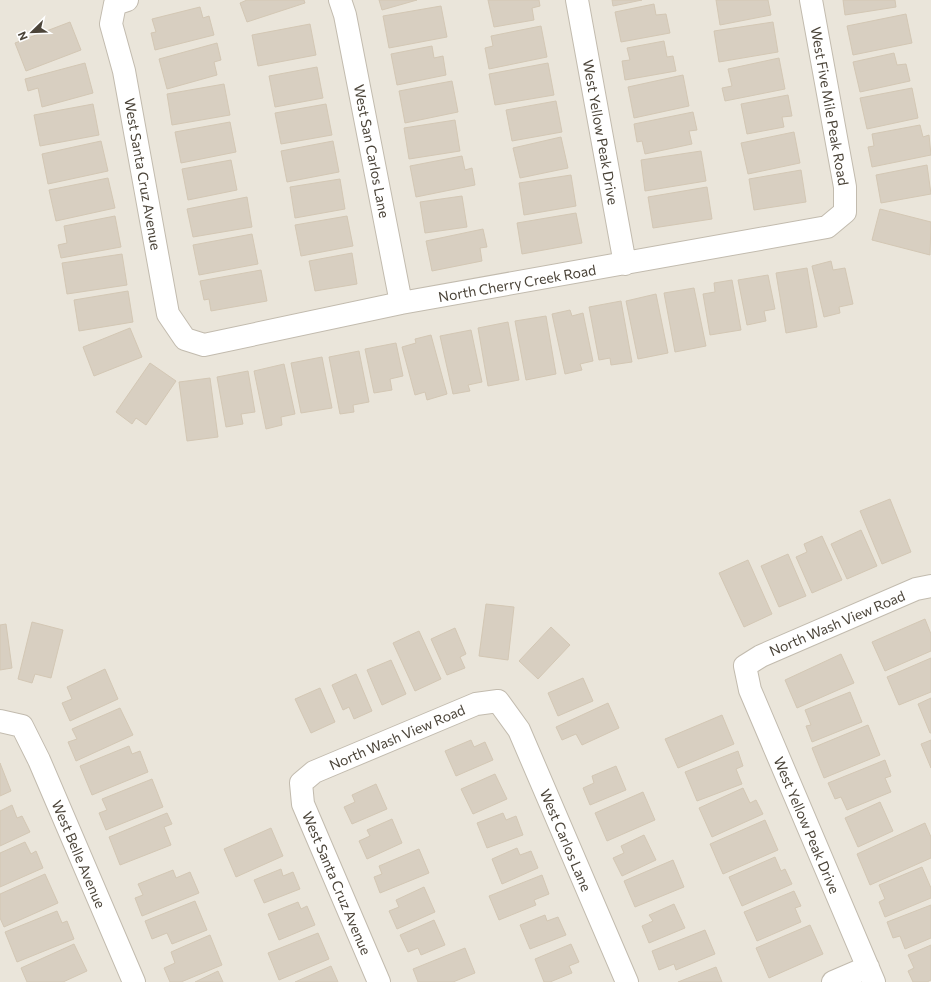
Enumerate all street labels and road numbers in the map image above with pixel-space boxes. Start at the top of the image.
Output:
street label: West Five Mile Peak Road [808,25,852,187]
street label: West Yellow Peak Drive [580,58,622,206]
street label: West San Carlos Lane [351,83,393,219]
street label: West Santa Cruz Avenue [121,97,165,251]
street label: North Cherry Creek Road [437,261,597,305]
street label: North Wash View Road [767,587,907,659]
street label: North Wash View Road [327,701,467,773]
street label: West Yellow Peak Drive [770,754,844,896]
street label: West Carlos Lane [537,786,595,894]
street label: West Belle Avenue [49,797,109,911]
street label: West Santa Cruz Avenue [299,809,375,957]

